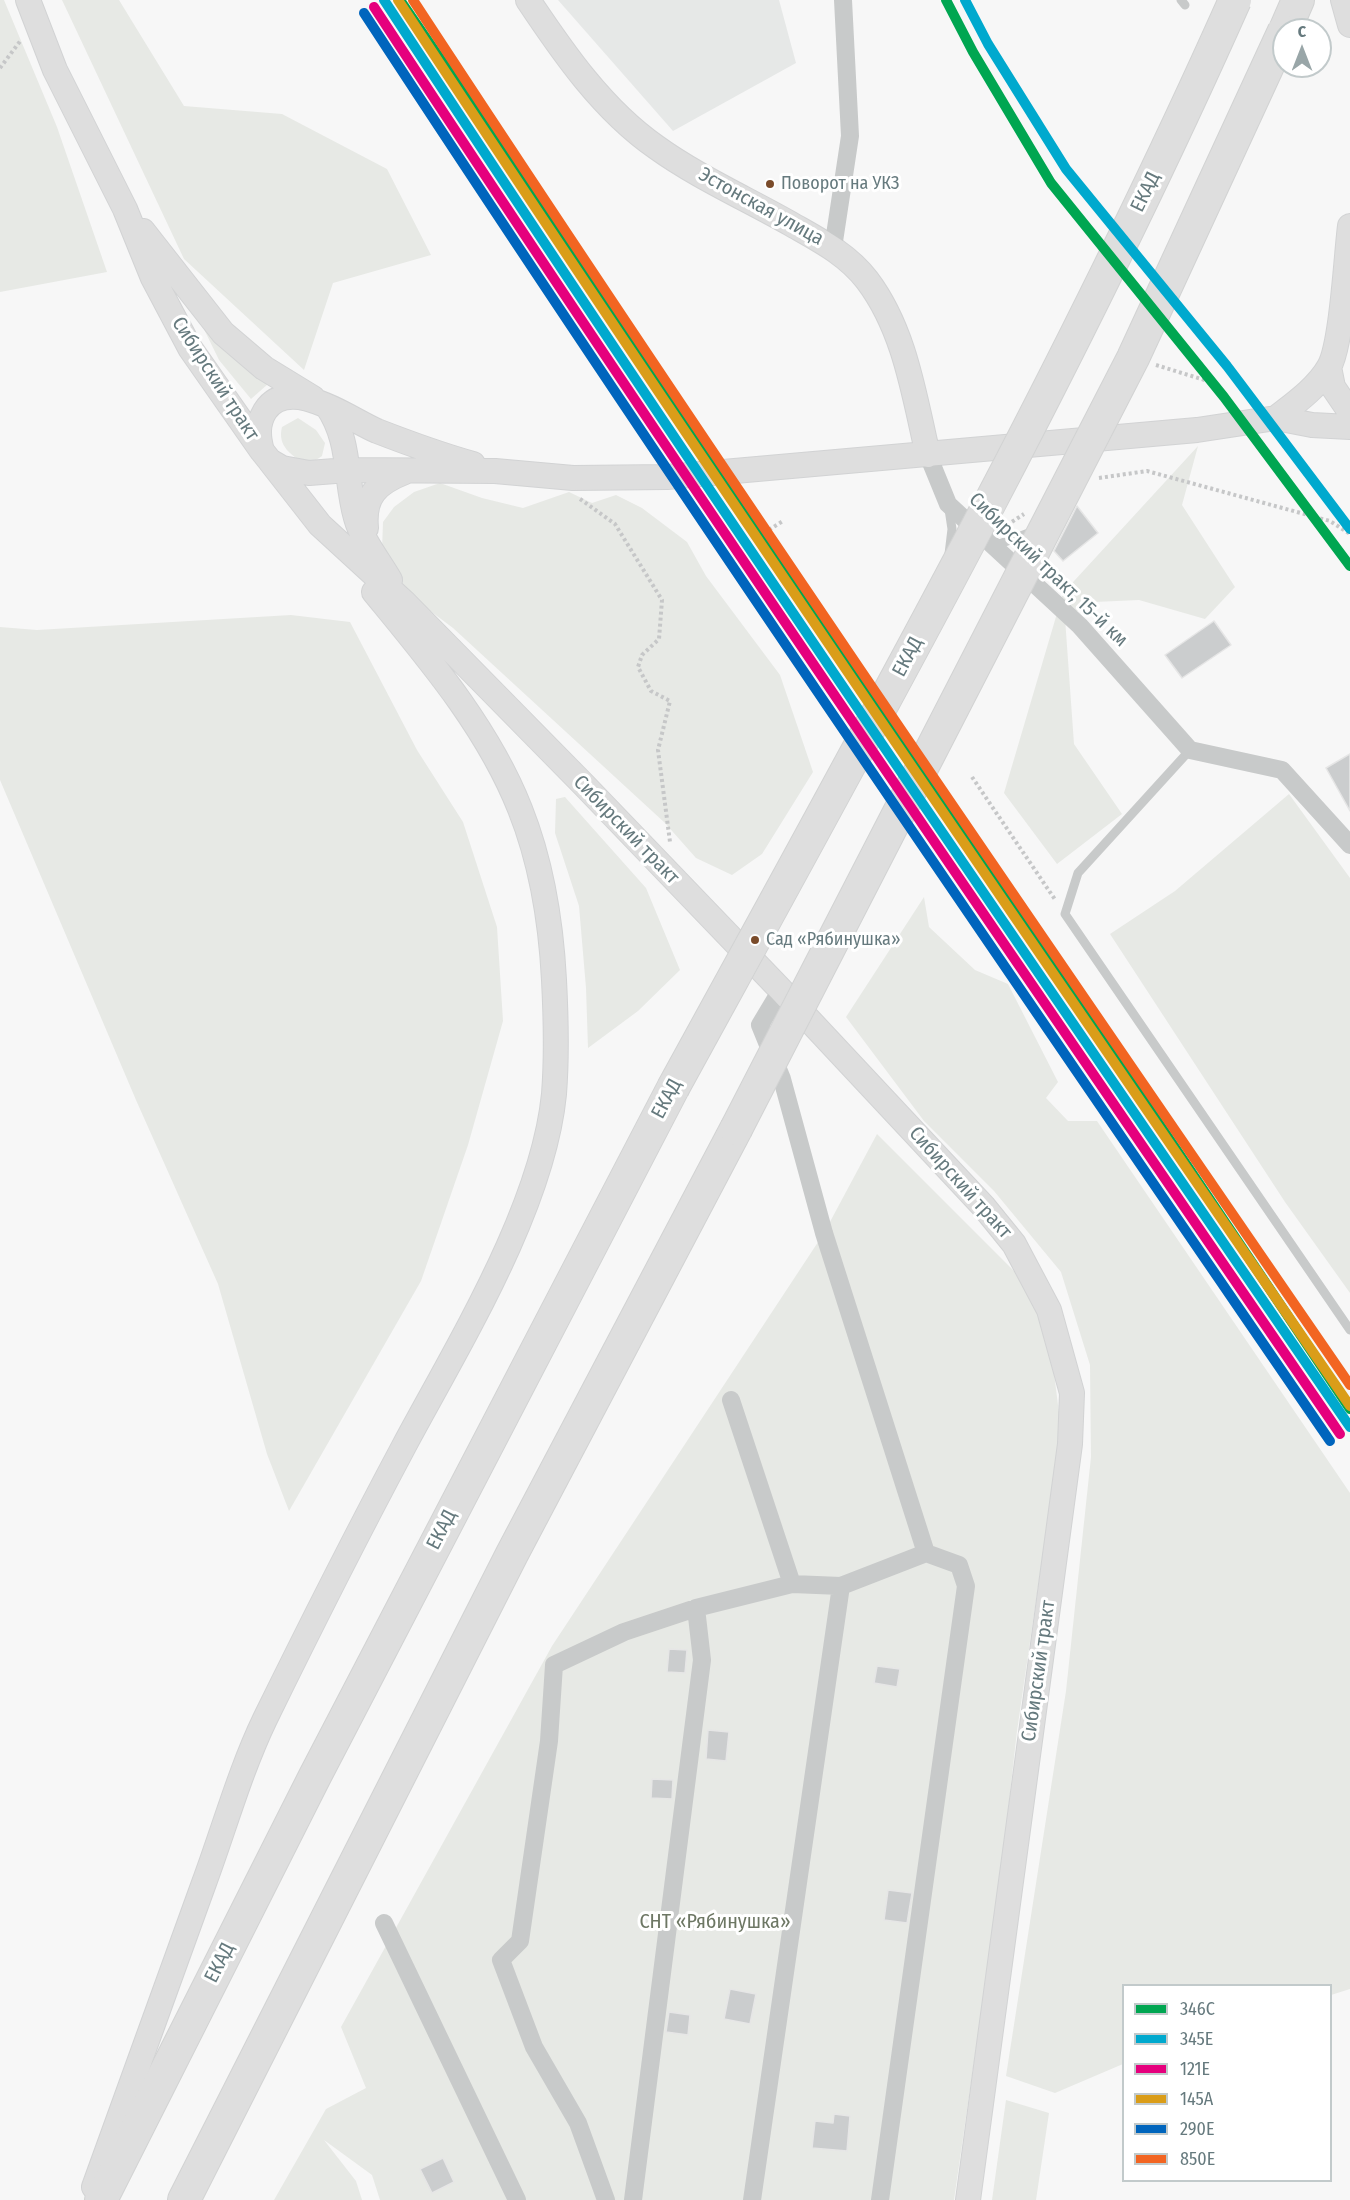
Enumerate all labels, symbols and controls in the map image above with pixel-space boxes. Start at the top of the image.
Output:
north arrow [1272,18,1332,78]
text: С [1298,22,1306,41]
street label: Эстонская улица [694,163,828,251]
street label: ЕКАД [1126,168,1166,216]
place label: Поворот на УКЗ [781,173,899,195]
marker: Поворот на УКЗ [764,178,776,190]
street label: Сибирский тракт [166,313,264,445]
street label: Сибирский тракт, 15-й км [964,488,1132,652]
street label: ЕКАД [888,633,928,681]
street label: Сибирский тракт [568,770,684,890]
place label: Сад «Рябинушка» [766,929,901,951]
marker: Сад «Рябинушка» [749,934,761,946]
street label: ЕКАД [647,1075,687,1123]
street label: Сибирский тракт [903,1122,1017,1244]
street label: ЕКАД [422,1506,462,1554]
street label: Сибирский тракт [1017,1599,1061,1743]
park label: СНТ «Рябинушка» [639,1910,791,1934]
street label: ЕКАД [200,1939,240,1987]
legend [1122,1984,1332,2182]
text: 346С [1180,1998,1215,2020]
text: 345Е [1180,2028,1213,2050]
text: 121Е [1180,2058,1210,2080]
text: 145А [1180,2088,1213,2110]
text: 290Е [1180,2118,1214,2140]
text: 850Е [1180,2148,1215,2170]

